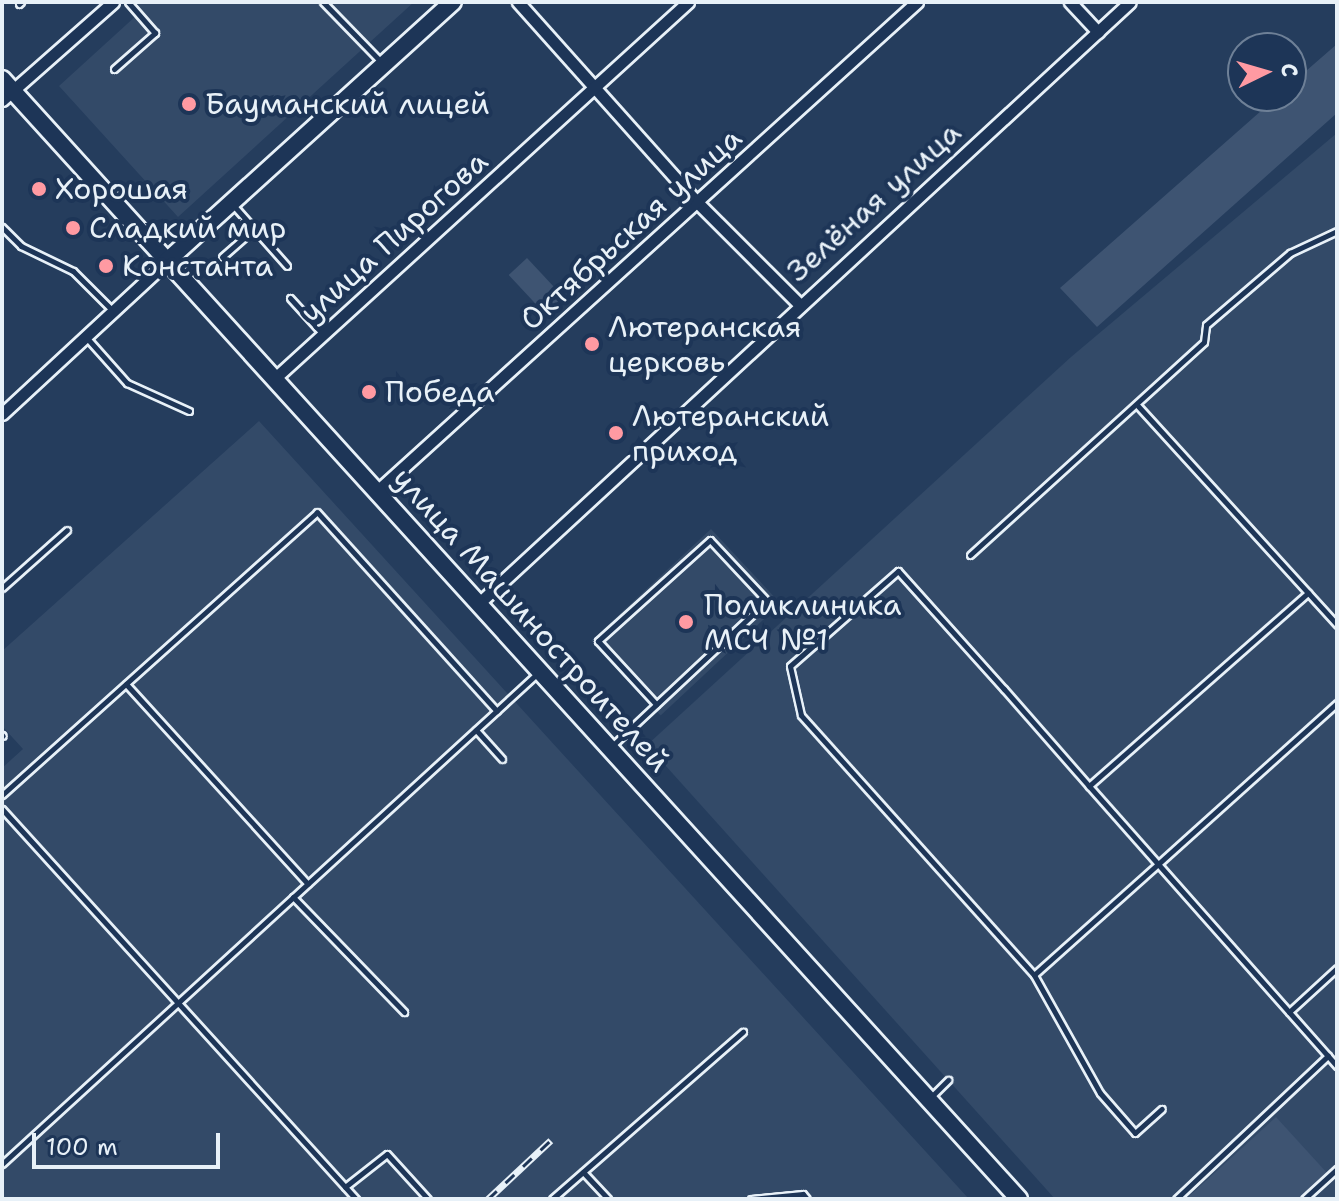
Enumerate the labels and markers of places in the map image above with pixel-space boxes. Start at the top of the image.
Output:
place label: Бауманский лицей [205,86,490,122]
marker: Бауманский лицей [180,95,198,113]
place label: Хорошая [55,171,188,207]
marker: Хорошая [30,180,48,198]
place label: Сладкий мир [89,210,286,246]
marker: Сладкий мир [64,219,82,237]
place label: Константа [122,248,273,284]
marker: Константа [97,257,115,275]
place label: Лютеранская церковь [608,309,802,380]
marker: Лютеранская церковь [583,335,601,353]
place label: Победа [385,374,495,410]
marker: Победа [360,383,378,401]
place label: Лютеранский приход [632,398,829,468]
marker: Лютеранский приход [607,424,625,442]
place label: Поликлиника МСЧ №1 [704,587,901,658]
marker: Поликлиника МСЧ №1 [675,611,697,633]

